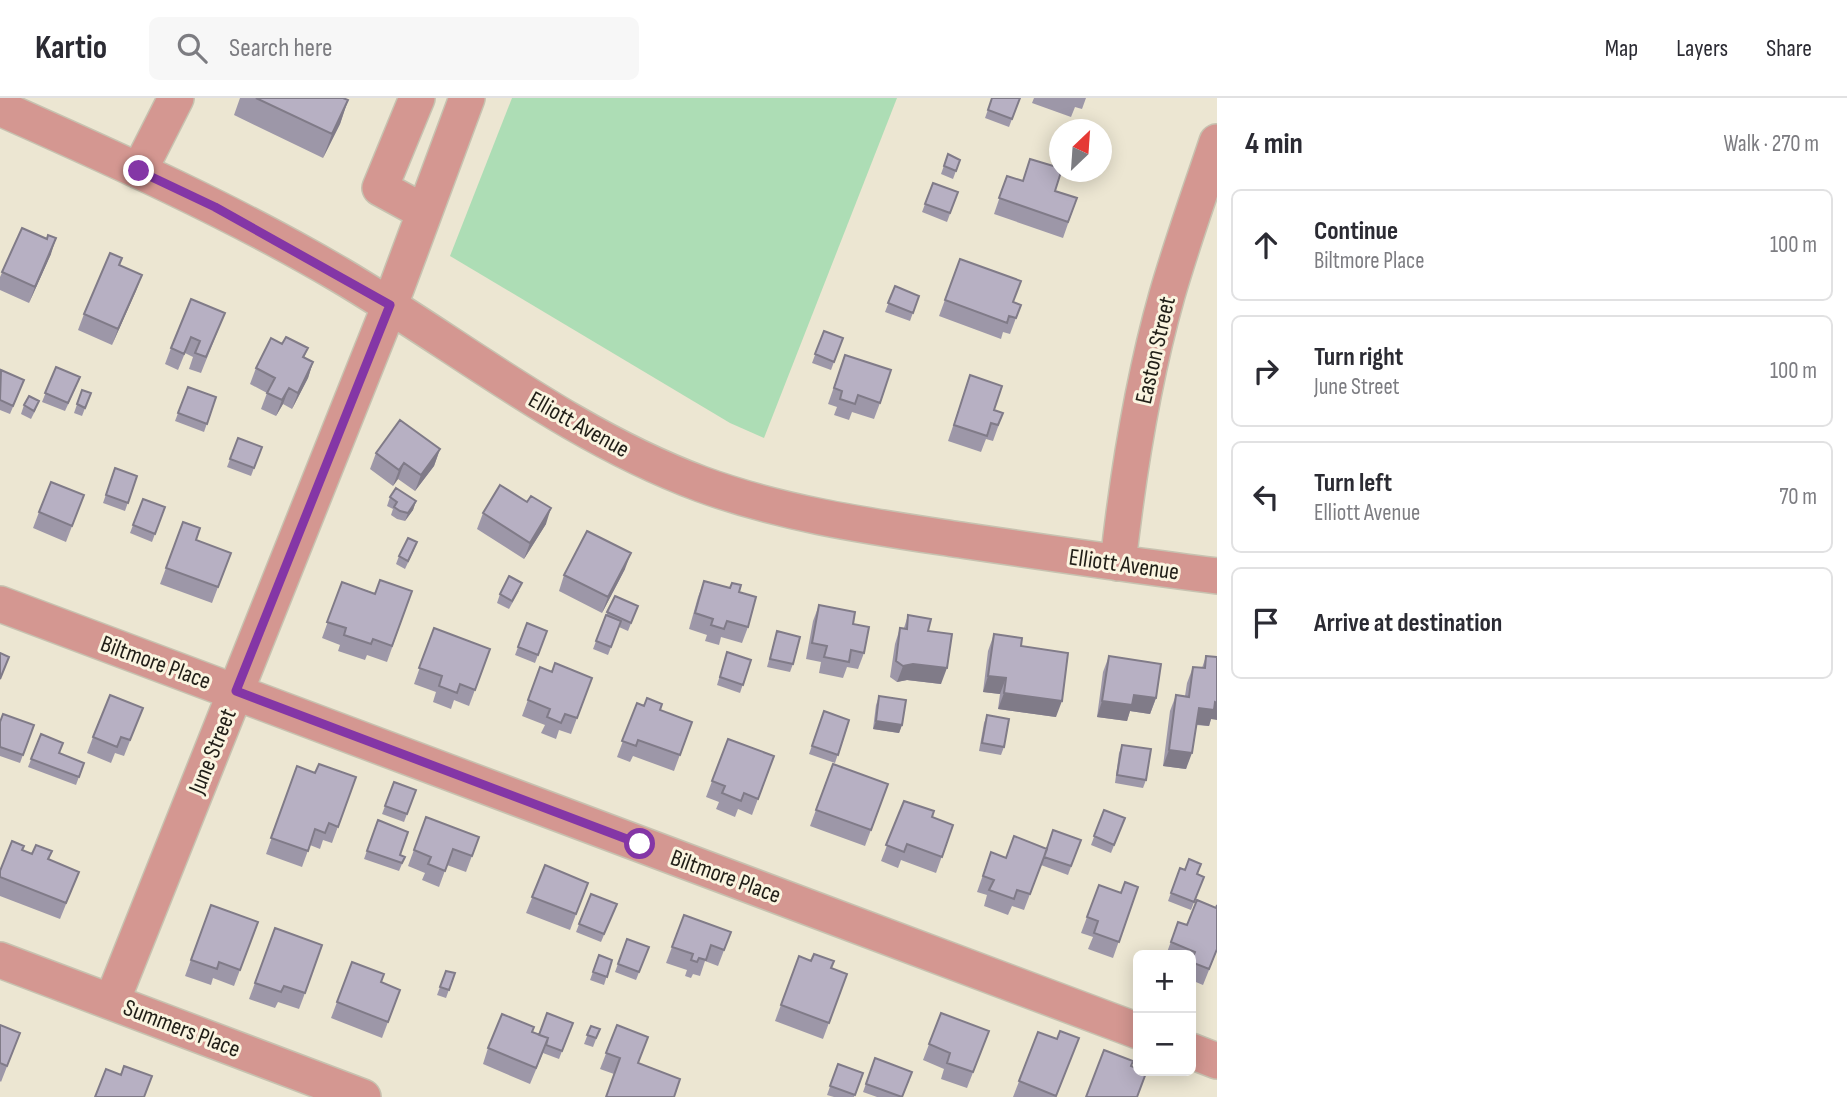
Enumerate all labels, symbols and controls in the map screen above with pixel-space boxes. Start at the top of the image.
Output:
search box [149,17,639,80]
text: Kartio [35,28,107,68]
icon: search [173,29,211,67]
text: Search here [229,33,332,64]
text: Map [1605,34,1638,63]
text: Layers [1676,34,1728,63]
text: Share [1766,34,1812,63]
north arrow [1049,119,1112,182]
text: 4 min [1245,126,1303,162]
text: Walk · 270 m [1724,130,1819,158]
route end [123,155,154,186]
text: Continue [1314,216,1398,247]
icon: ahead [1247,226,1285,264]
text: 100 m [1770,231,1817,259]
text: Biltmore Place [1314,247,1424,275]
street label: Easton Street [1129,294,1182,407]
text: Turn right [1314,342,1403,373]
icon: right [1247,352,1285,390]
text: 100 m [1770,357,1817,385]
text: June Street [1314,373,1400,401]
street label: Elliott Avenue [523,385,634,464]
text: Turn left [1314,468,1392,499]
icon: left [1247,478,1285,516]
text: 70 m [1779,483,1817,511]
text: Elliott Avenue [1314,499,1420,527]
street label: Elliott Avenue [1067,542,1181,587]
icon: arrive [1247,604,1285,642]
text: Arrive at destination [1314,608,1502,639]
street label: Biltmore Place [97,629,215,696]
street label: June Street [182,704,243,799]
route start [624,828,655,859]
street label: Biltmore Place [667,843,785,910]
map controls [1133,950,1196,1076]
button: + [1133,950,1196,1013]
street label: Summers Place [119,993,244,1064]
button: − [1133,1013,1196,1076]

